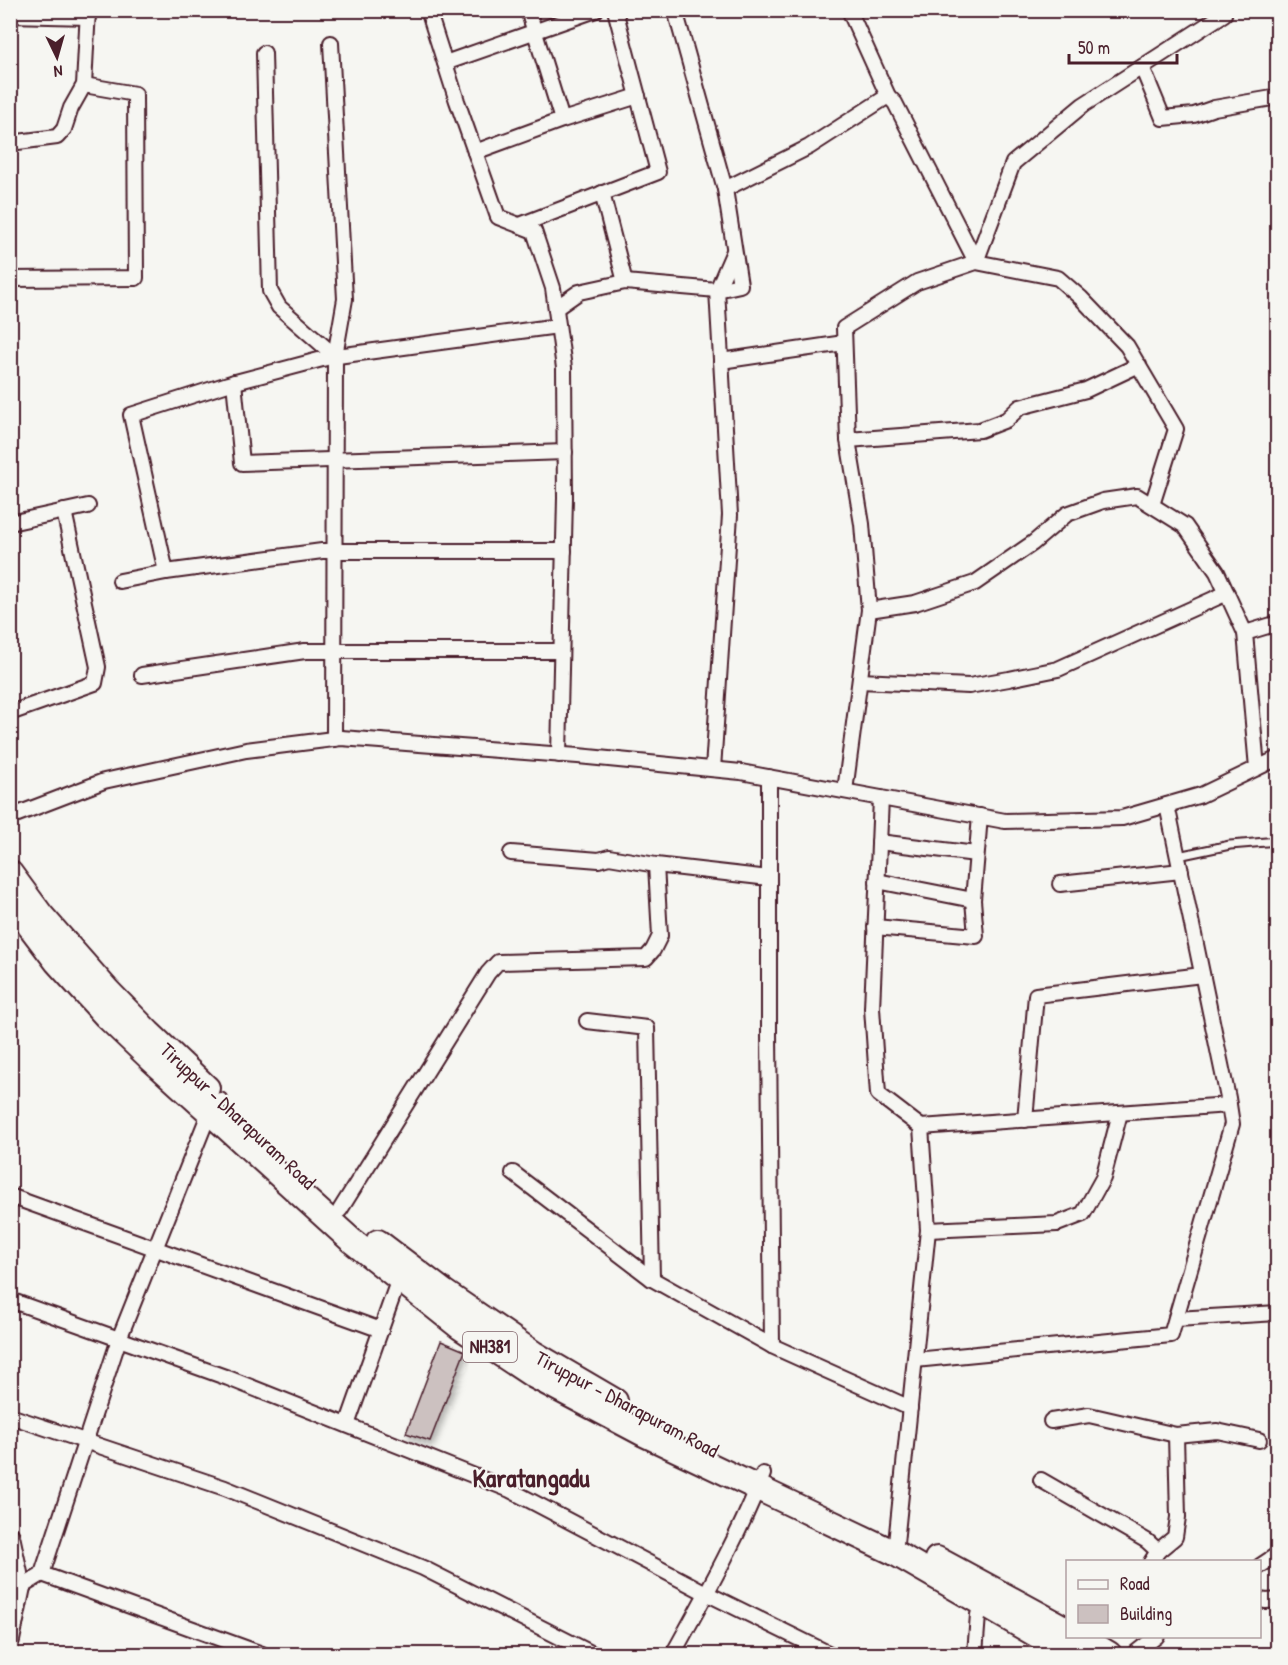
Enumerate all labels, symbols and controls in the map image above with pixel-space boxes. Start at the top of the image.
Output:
north arrow [27,27,87,87]
scale bar [1069,27,1177,65]
text: 50 m [1078,35,1110,60]
text: N [53,61,64,83]
street label: Tiruppur - Dharapuram Road [155,1036,322,1195]
road number: NH381 [463,1332,517,1362]
street label: Tiruppur - Dharapuram Road [531,1344,724,1463]
district label: Karatangadu [472,1460,590,1496]
legend [1066,1560,1261,1638]
text: Road [1120,1571,1150,1596]
text: Building [1120,1601,1172,1626]

